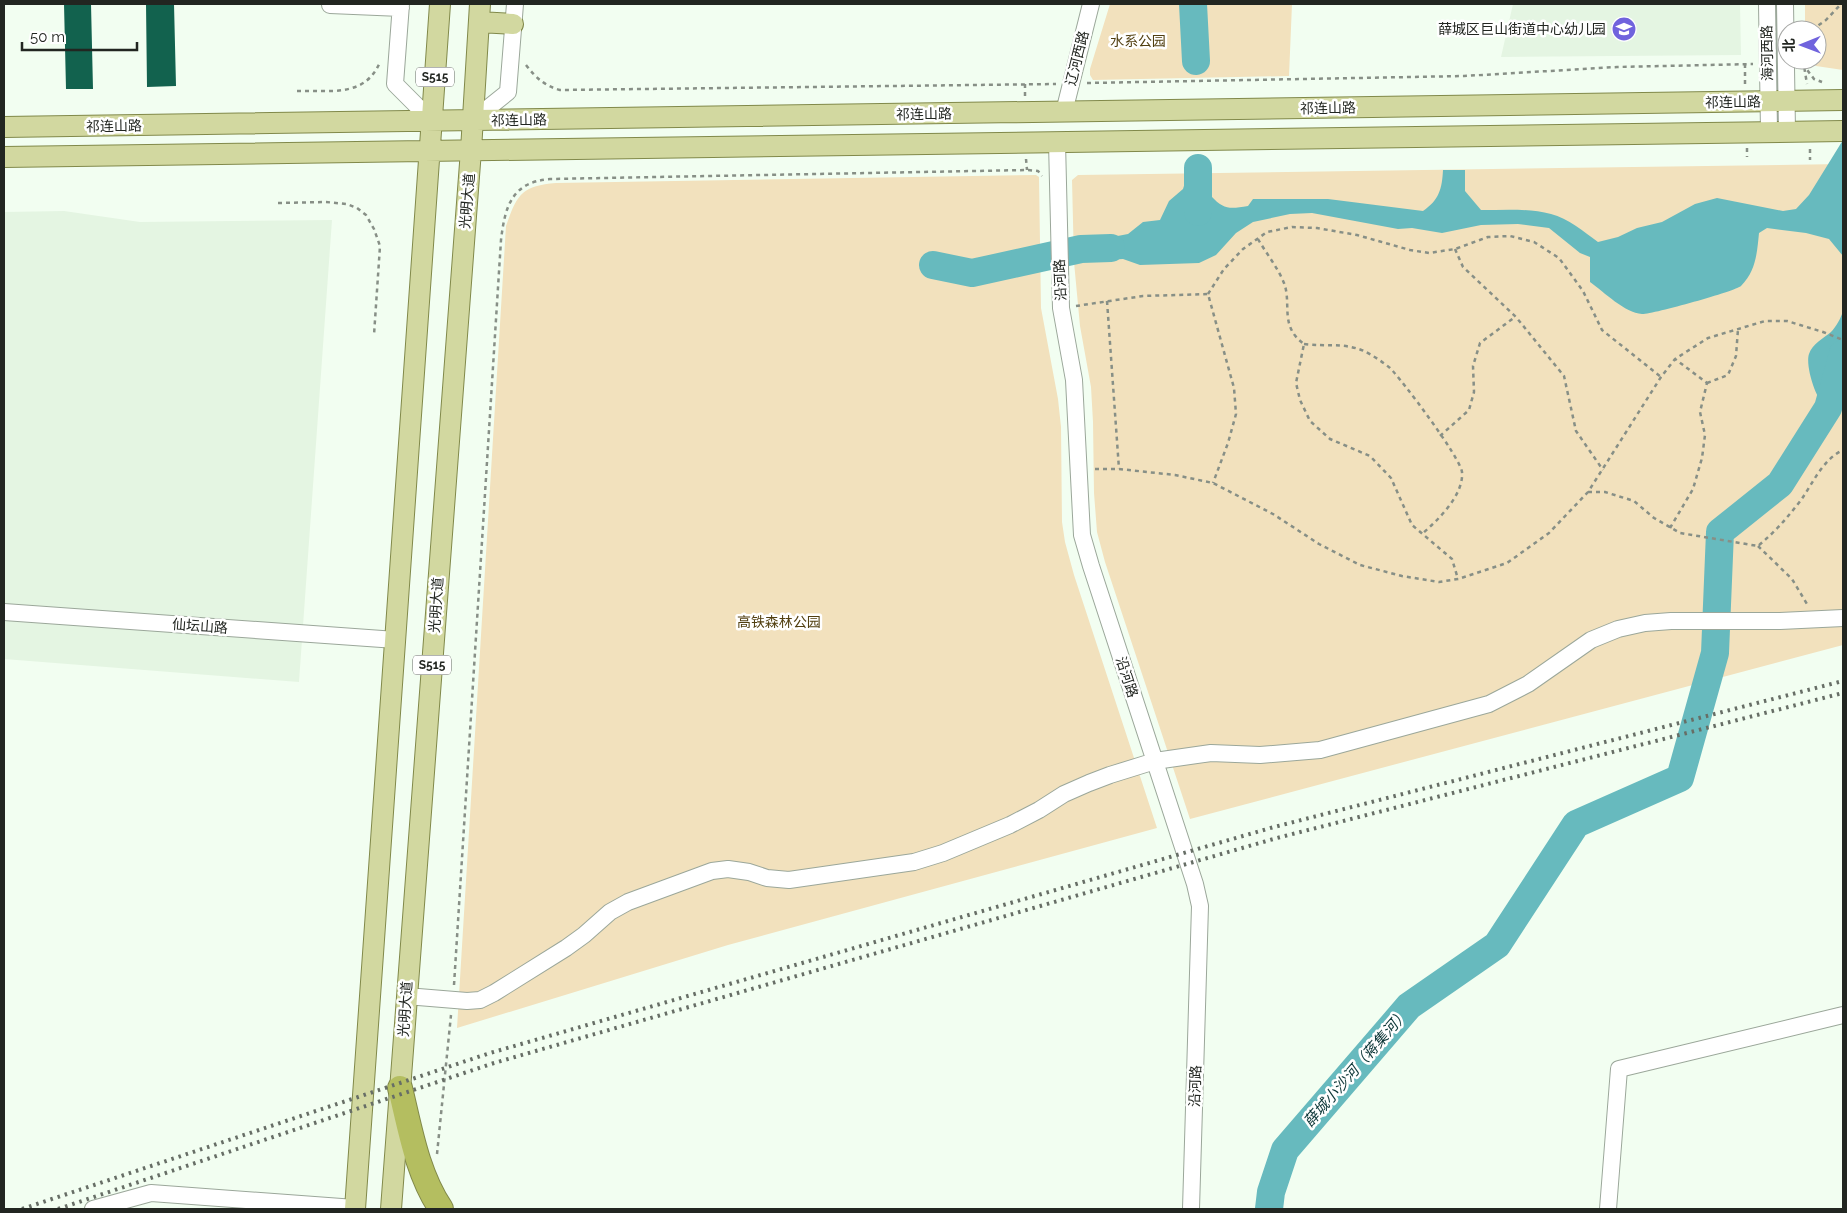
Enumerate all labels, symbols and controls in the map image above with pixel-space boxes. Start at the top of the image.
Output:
school or university icon: 薛城区巨山街道中心幼儿园 [1611,16,1637,42]
scale bar [22,20,138,52]
north arrow [1777,20,1827,70]
place label: 薛城区巨山街道中心幼儿园 [1438,21,1606,37]
street label: 海河西路 [1759,25,1775,81]
text: 50 m [30,28,65,46]
street label: 辽河西路 [1062,29,1092,87]
park label: 水系公园 [1110,33,1166,49]
text: 北 [1781,38,1797,52]
road number: S515 [416,68,454,86]
street label: 祁连山路 [1705,94,1761,110]
street label: 祁连山路 [1300,100,1356,116]
street label: 祁连山路 [896,106,952,122]
street label: 祁连山路 [491,112,547,128]
street label: 祁连山路 [86,118,142,134]
street label: 光明大道 [457,172,477,230]
street label: 沿河路 [1051,259,1069,301]
street label: 光明大道 [426,577,446,633]
park label: 高铁森林公园 [737,614,821,630]
street label: 仙坛山路 [172,616,228,636]
street label: 沿河路 [1113,655,1141,699]
road number: S515 [413,656,451,674]
street label: 光明大道 [395,981,415,1037]
water label: 薛城小沙河（蒋集河） [1300,1005,1412,1131]
street label: 沿河路 [1186,1065,1204,1107]

